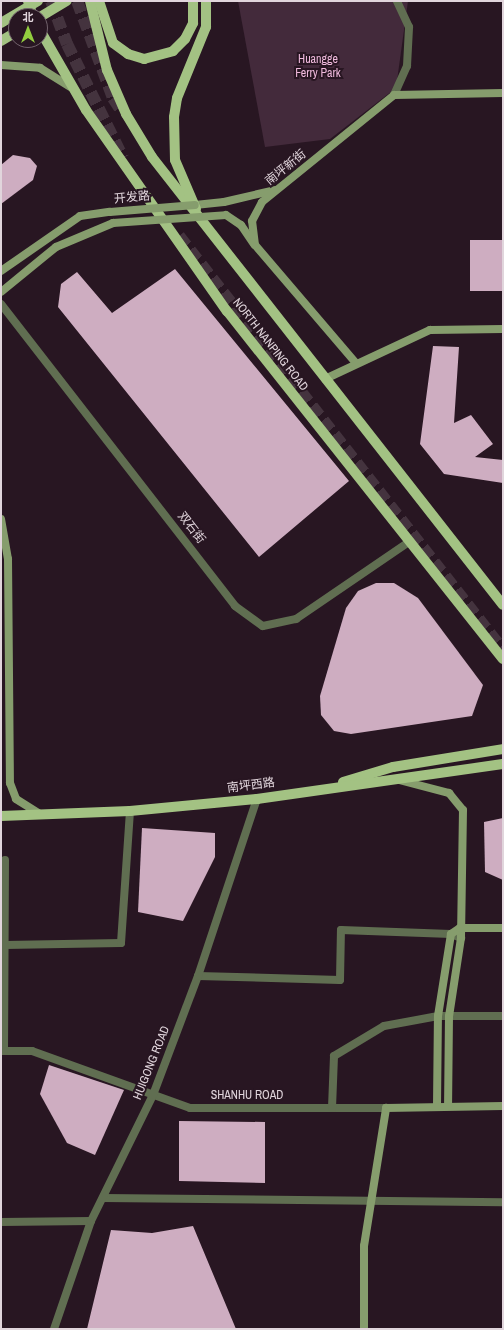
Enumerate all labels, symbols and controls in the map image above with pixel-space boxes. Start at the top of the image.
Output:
north arrow [8,8,48,48]
text: 北 [23,10,34,24]
park label: Huangge Ferry Park [295,53,341,81]
street label: 南坪新街 [263,147,309,189]
street label: 开发路 [113,189,151,207]
street label: NORTH NANPING ROAD [229,296,311,394]
street label: 双石街 [174,509,208,547]
street label: 南坪西路 [226,776,276,796]
street label: HUIGONG ROAD [131,1024,173,1102]
street label: SHANHU ROAD [211,1089,283,1103]

